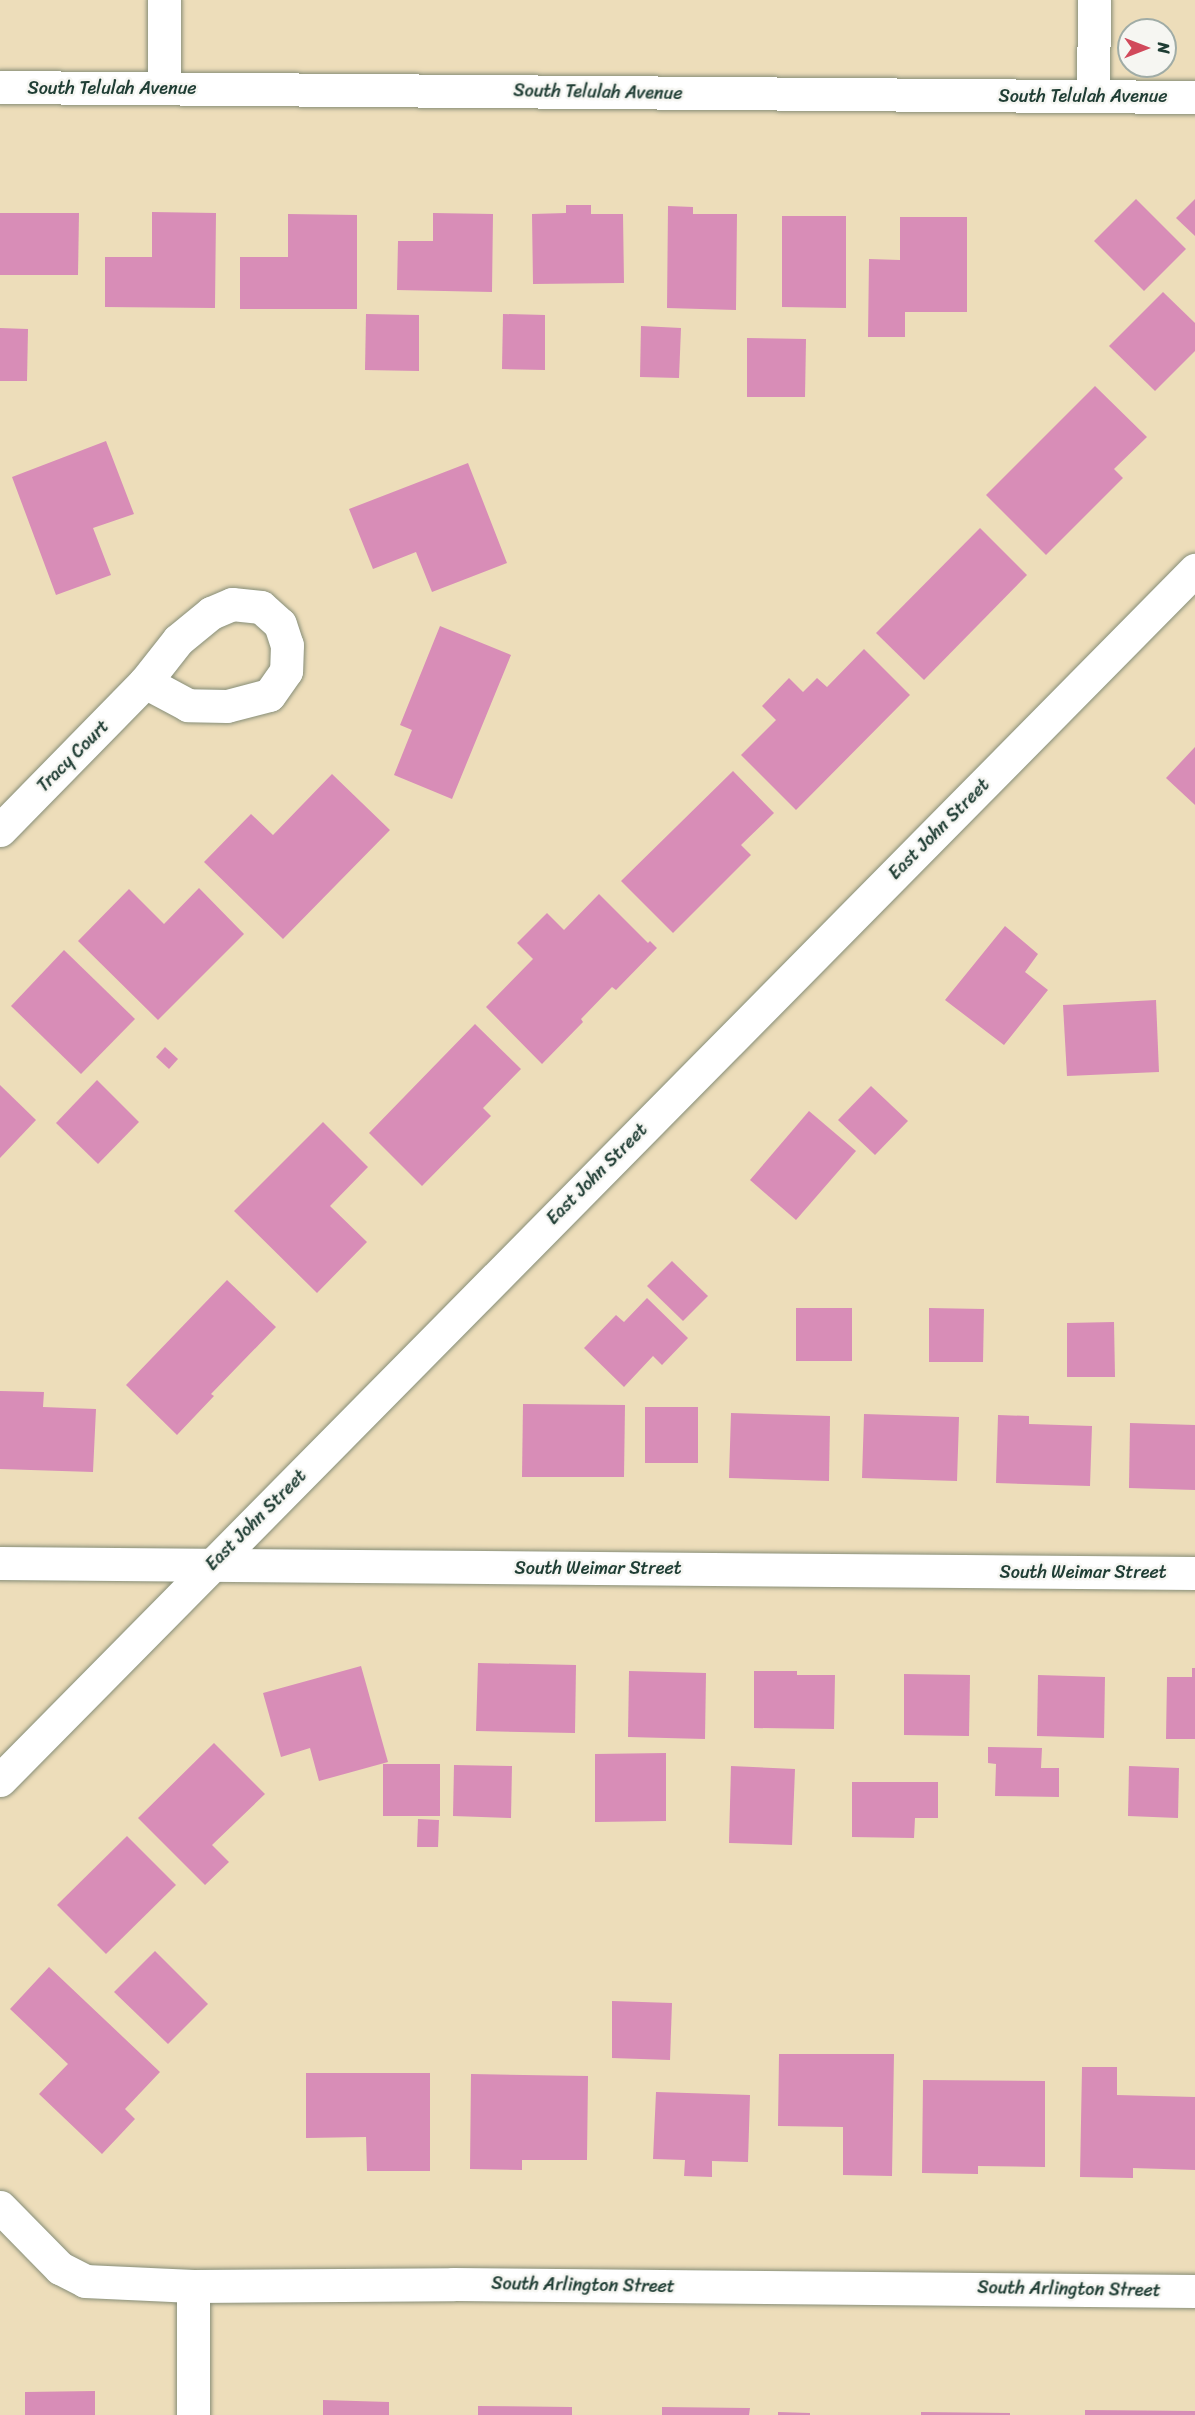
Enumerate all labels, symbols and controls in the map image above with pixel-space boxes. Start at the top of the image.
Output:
north arrow [1117,18,1177,78]
text: N [1149,42,1178,54]
street label: South Telulah Avenue [27,77,197,99]
street label: South Telulah Avenue [513,80,683,104]
street label: South Telulah Avenue [998,85,1168,107]
street label: Tracy Court [32,715,114,797]
street label: East John Street [884,774,994,884]
street label: East John Street [542,1119,652,1229]
street label: East John Street [201,1465,311,1575]
street label: South Weimar Street [514,1557,682,1579]
street label: South Weimar Street [999,1561,1167,1583]
street label: South Arlington Street [491,2273,675,2297]
street label: South Arlington Street [977,2277,1161,2301]

